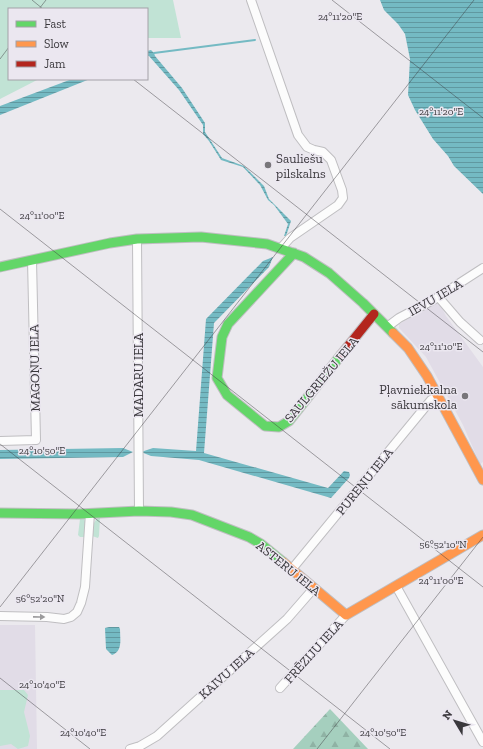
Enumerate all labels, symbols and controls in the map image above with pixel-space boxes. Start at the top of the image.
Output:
legend [8,8,148,80]
text: 24°11'20"E [318,11,362,23]
text: Fast [44,17,67,31]
text: Slow [44,37,70,51]
text: Jam [44,57,66,71]
text: 24°11'20"E [419,106,463,118]
place label: Sauliešu pilskalns [276,151,326,181]
marker: Sauliešu pilskalns [263,160,273,170]
text: 24°11'00"E [20,210,65,222]
street label: IEVU IELA [406,276,465,319]
street label: MAGOŅU IELA [26,324,43,412]
street label: MADARU IELA [131,332,146,417]
street label: SAULGRIEŽU IELA [281,333,362,425]
text: 24°11'10"E [420,341,463,353]
place label: Pļavniekkalna sākumskola [379,382,458,412]
marker: Pļavniekkalna sākumskola [460,391,470,401]
street label: PUREŅU IELA [333,444,396,518]
text: 24°10'50"E [19,445,65,457]
street label: ASTERU IELA [253,538,324,599]
text: 56°52'10"N [419,539,467,551]
text: 24°11'00"E [419,575,464,587]
text: 56°52'20"N [16,593,65,605]
one-way arrow [33,614,46,620]
street label: FRĒZIJU IELA [281,616,346,686]
street label: KAIVU IELA [196,644,257,702]
text: 24°10'40"E [19,679,65,691]
north arrow [435,701,475,741]
text: N [440,707,456,722]
text: 24°10'40"E [60,727,106,739]
text: 24°10'50"E [360,727,406,739]

